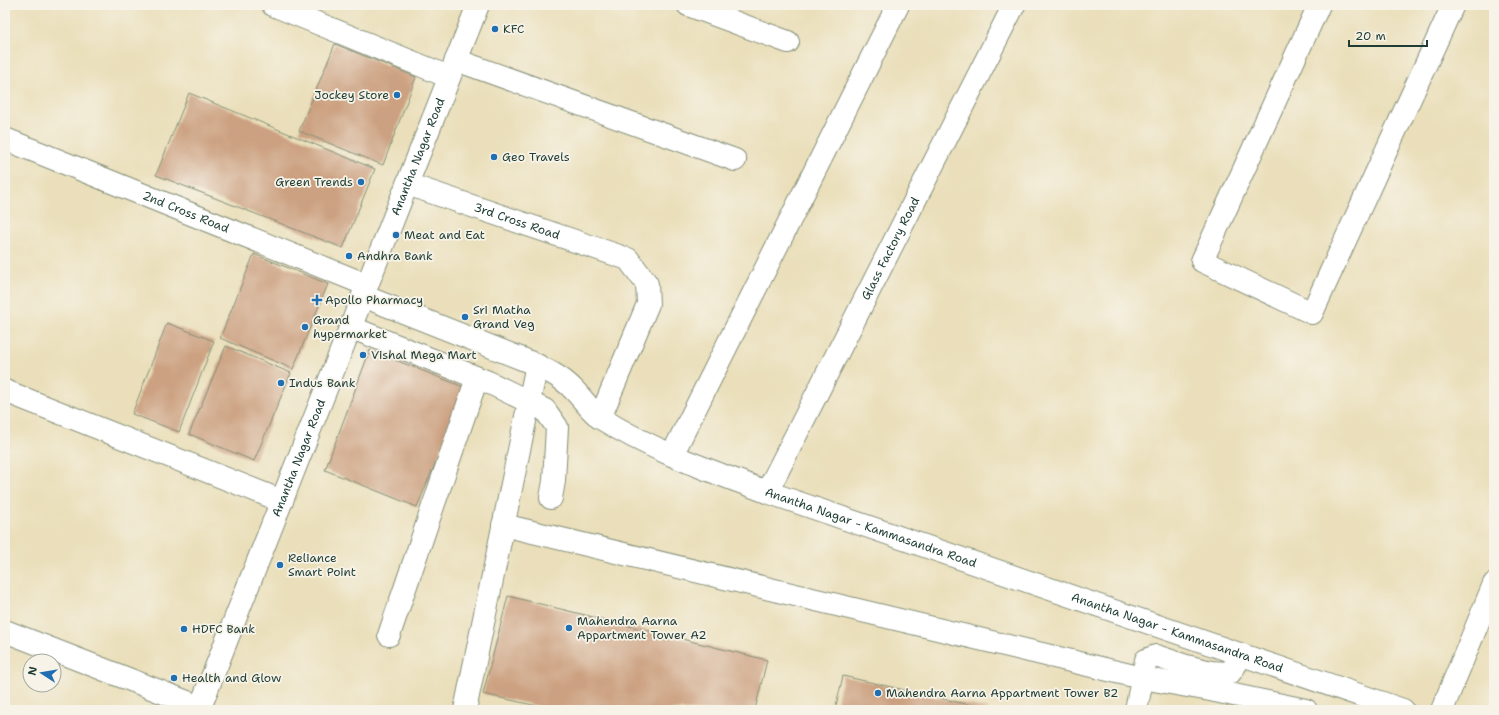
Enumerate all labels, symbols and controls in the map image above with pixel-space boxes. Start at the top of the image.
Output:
place label: KFC [503,21,524,37]
scale bar [1349,22,1427,48]
marker: KFC [490,24,500,34]
text: 20 m [1355,28,1386,44]
place label: Jockey Store [314,87,389,103]
marker: Jockey Store [392,90,402,100]
street label: Anantha Nagar Road [387,95,449,218]
place label: Geo Travels [502,149,570,165]
marker: Geo Travels [489,152,499,162]
place label: Green Trends [275,174,353,190]
marker: Green Trends [356,177,366,187]
street label: 2nd Cross Road [140,187,232,237]
street label: Glass Factory Road [858,194,923,303]
street label: 3rd Cross Road [472,199,562,243]
place label: Meat and Eat [404,227,485,243]
marker: Meat and Eat [391,230,401,240]
place label: Andhra Bank [357,248,433,264]
marker: Andhra Bank [344,251,354,261]
place label: Apollo Pharmacy [325,292,423,308]
marker: Apollo Pharmacy [312,295,322,305]
place label: Sri Matha Grand Veg [473,302,535,332]
place label: Grand hypermarket [313,312,387,342]
marker: Sri Matha Grand Veg [460,312,470,322]
marker: Grand hypermarket [300,322,310,332]
place label: Vishal Mega Mart [371,347,477,363]
marker: Vishal Mega Mart [358,350,368,360]
place label: Indus Bank [289,375,356,391]
marker: Indus Bank [276,378,286,388]
street label: Anantha Nagar Road [268,396,329,519]
street label: Anantha Nagar - Kammasandra Road [763,484,979,571]
place label: Reliance Smart Point [288,550,356,580]
marker: Reliance Smart Point [275,560,285,570]
street label: Anantha Nagar - Kammasandra Road [1069,589,1286,677]
place label: Mahendra Aarna Appartment Tower A2 [577,613,707,643]
place label: HDFC Bank [192,621,255,637]
marker: Mahendra Aarna Appartment Tower A2 [564,623,574,633]
marker: HDFC Bank [179,624,189,634]
north arrow [22,653,62,693]
text: N [24,665,41,677]
place label: Health and Glow [182,670,282,686]
marker: Health and Glow [169,673,179,683]
place label: Mahendra Aarna Appartment Tower B2 [886,685,1119,701]
marker: Mahendra Aarna Appartment Tower B2 [873,688,883,698]

